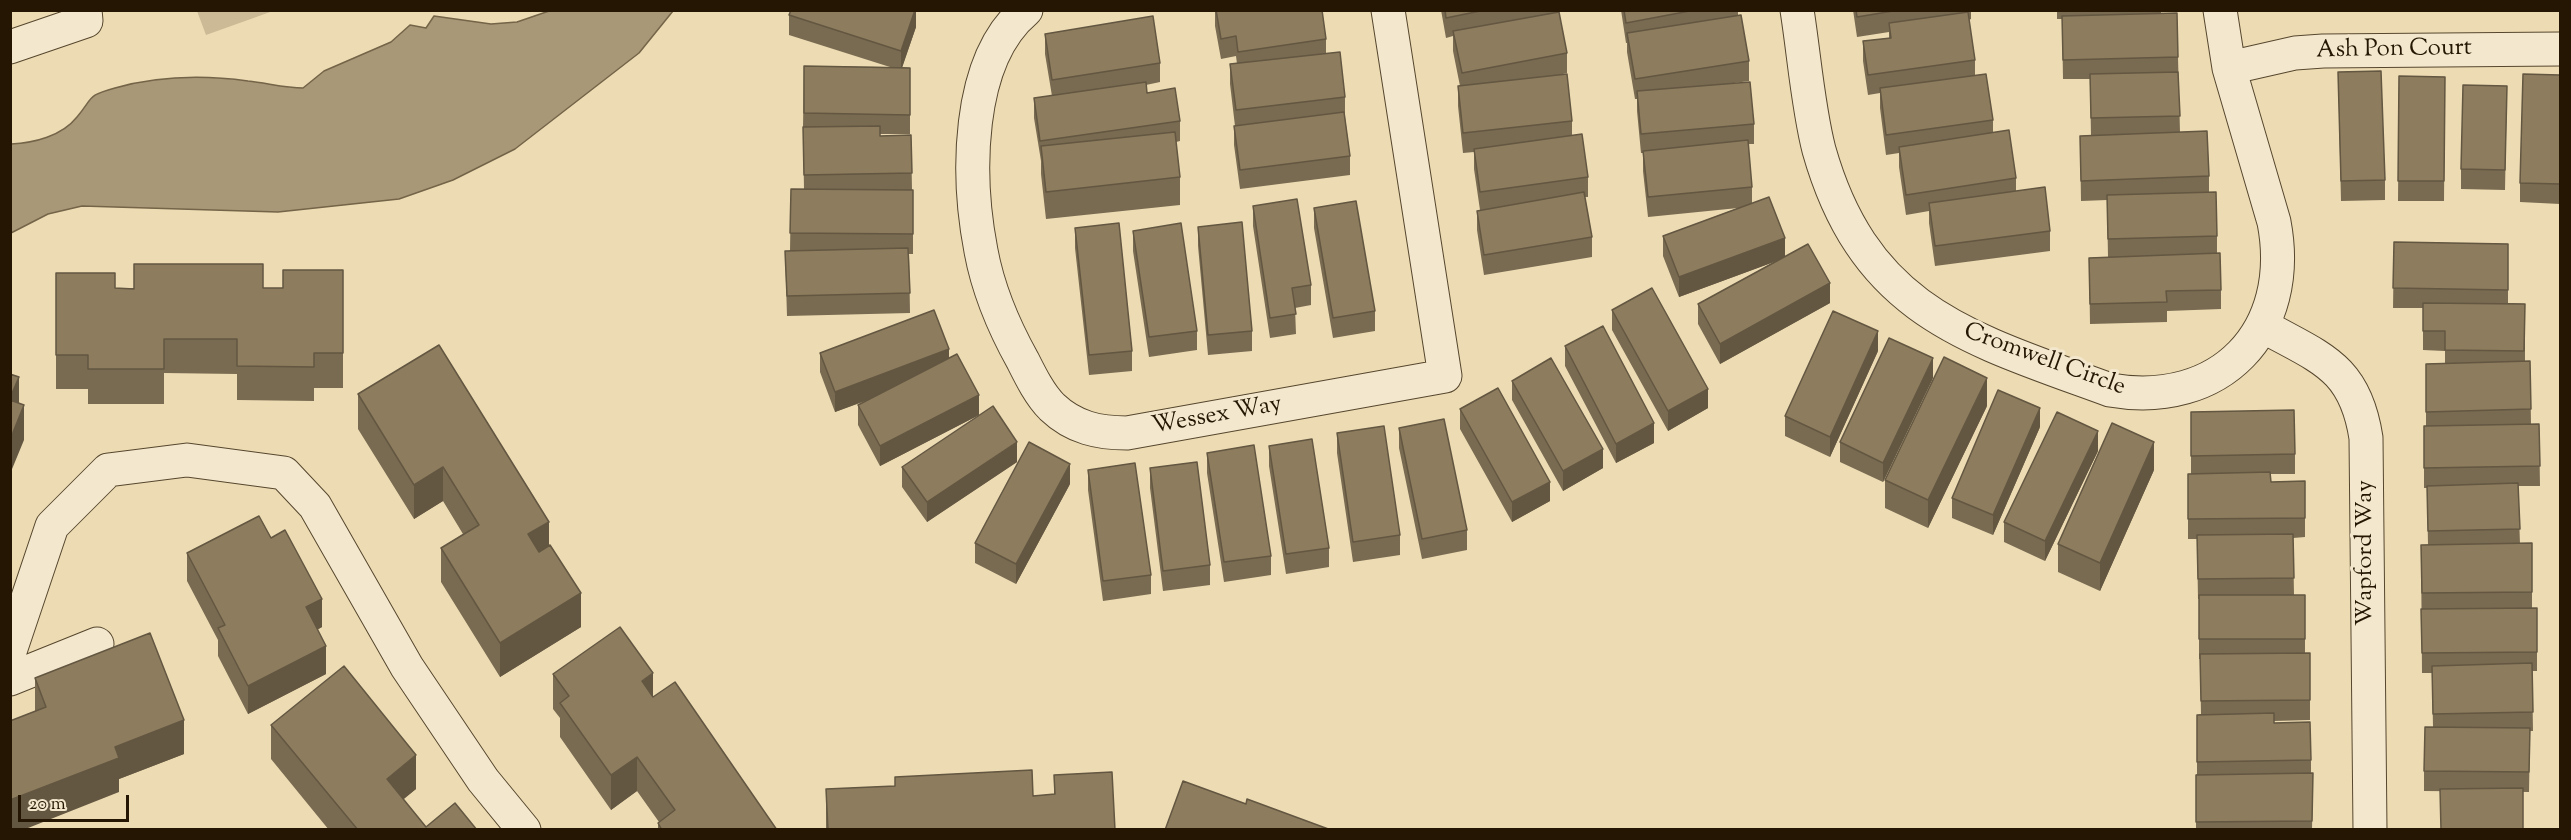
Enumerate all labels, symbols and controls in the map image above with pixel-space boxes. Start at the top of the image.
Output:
street label: Ash Pon Court [2316,35,2472,67]
street label: Cromwell Circle [1959,318,2129,404]
street label: Wessex Way [1150,391,1284,443]
street label: Wapford Way [2353,480,2381,626]
scale bar [21,783,132,821]
text: 20 m [29,792,66,818]

